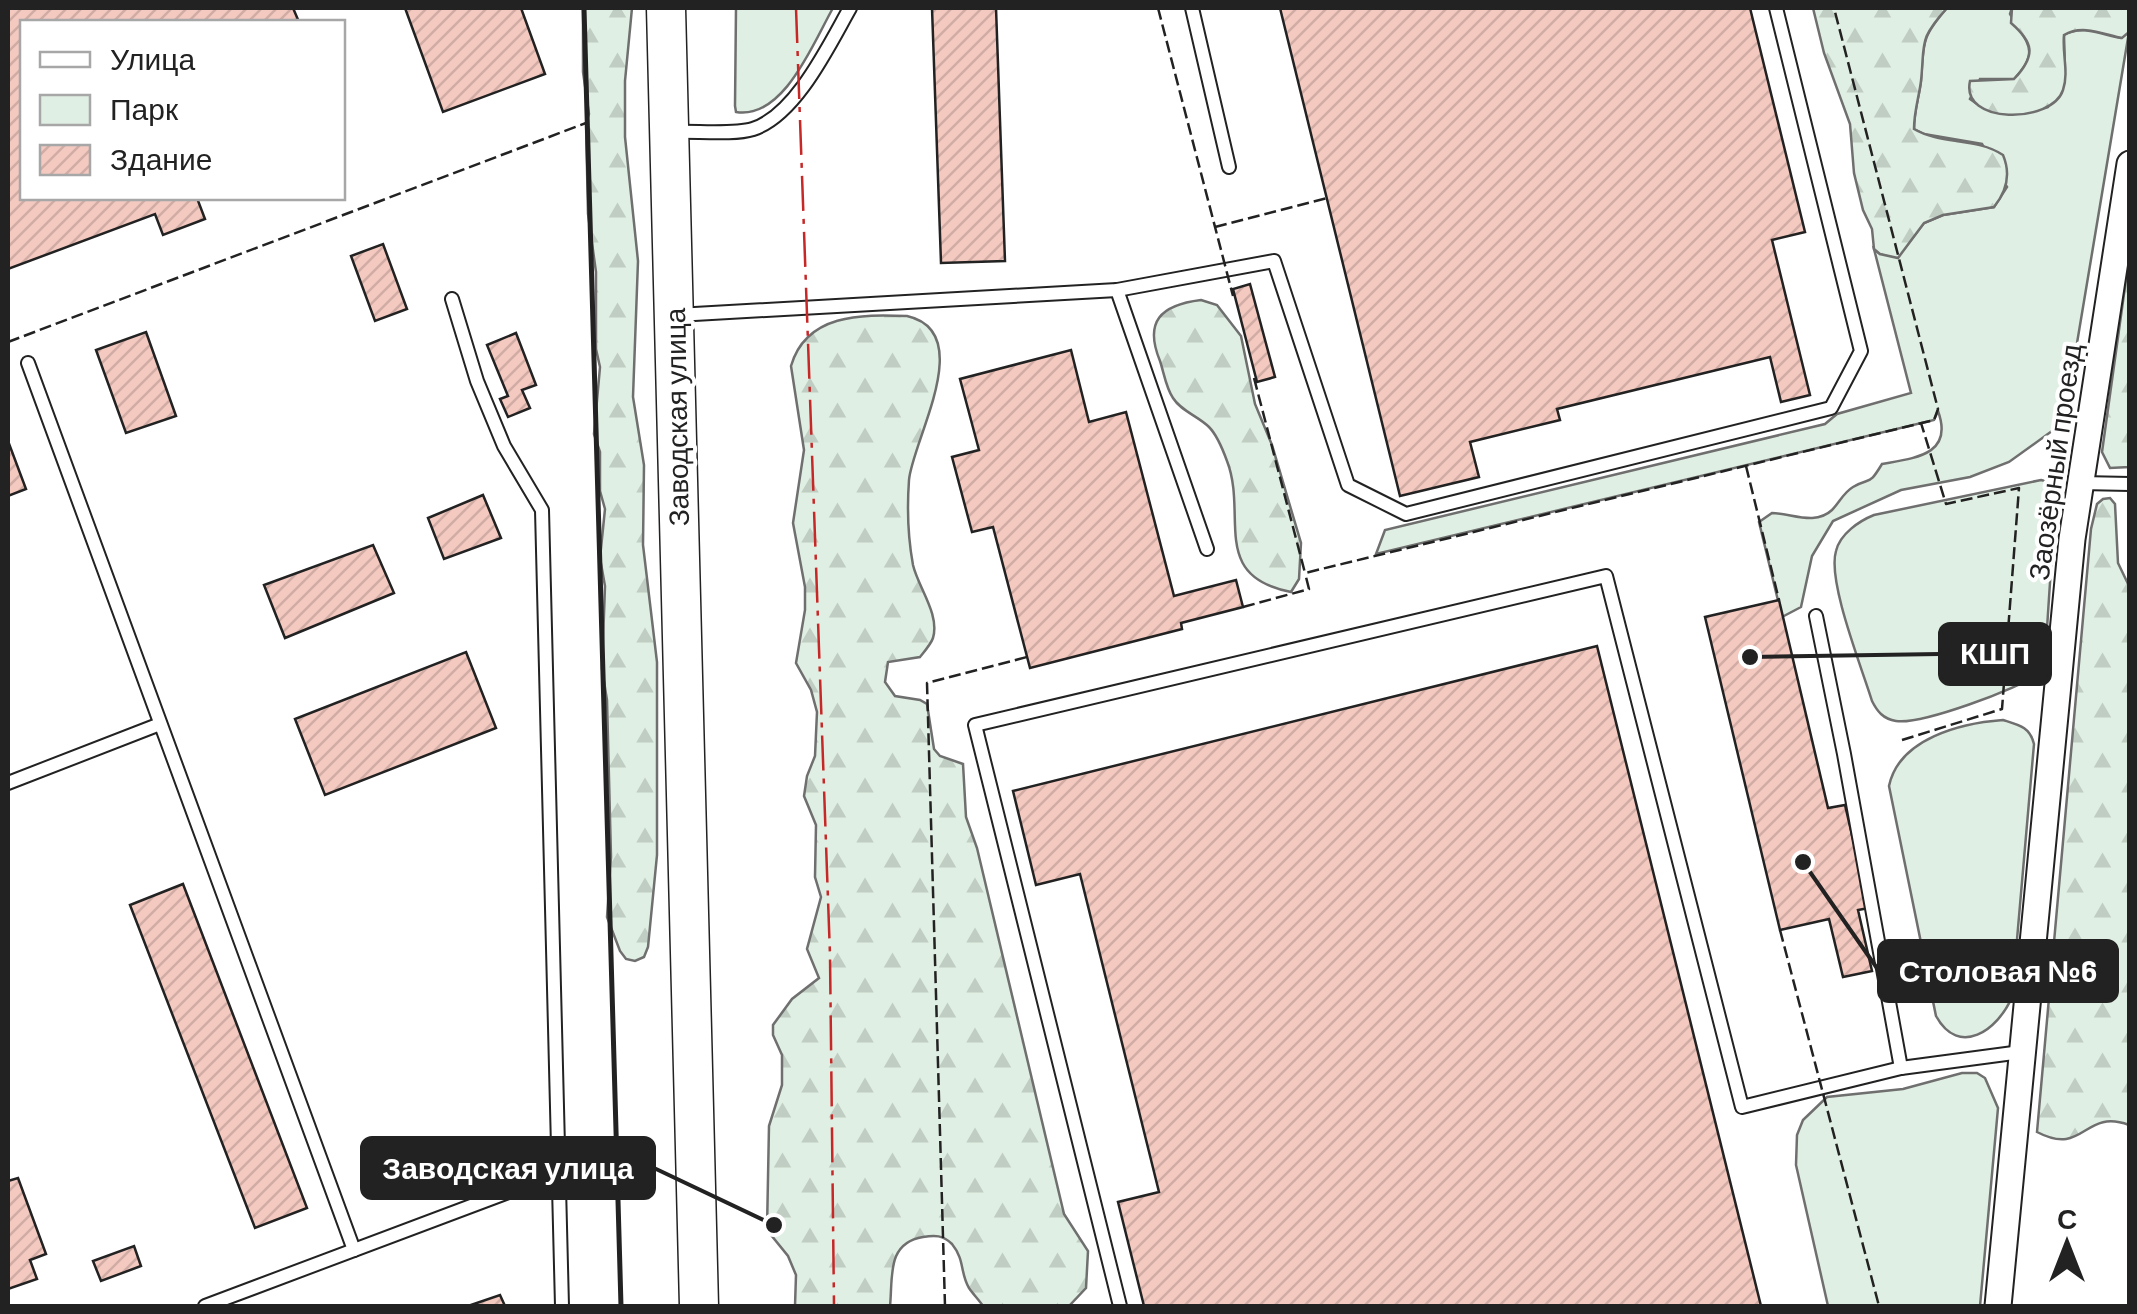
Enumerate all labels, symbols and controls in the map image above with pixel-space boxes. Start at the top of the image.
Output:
legend [20,20,345,200]
text: Улица [110,40,195,76]
text: Парк [110,90,179,126]
text: Здание [110,140,212,176]
street label: Заводская улица [657,307,695,527]
street label: Заозёрный проезд [2021,341,2087,582]
callout: КШП [1940,624,2050,684]
text: КШП [1960,634,2030,670]
callout: Столовая №6 [1879,941,2117,1001]
text: Столовая №6 [1899,952,2097,988]
callout: Заводская улица [362,1138,654,1198]
text: Заводская улица [382,1149,634,1185]
north arrow [2017,1194,2117,1294]
text: С [2057,1201,2077,1235]

